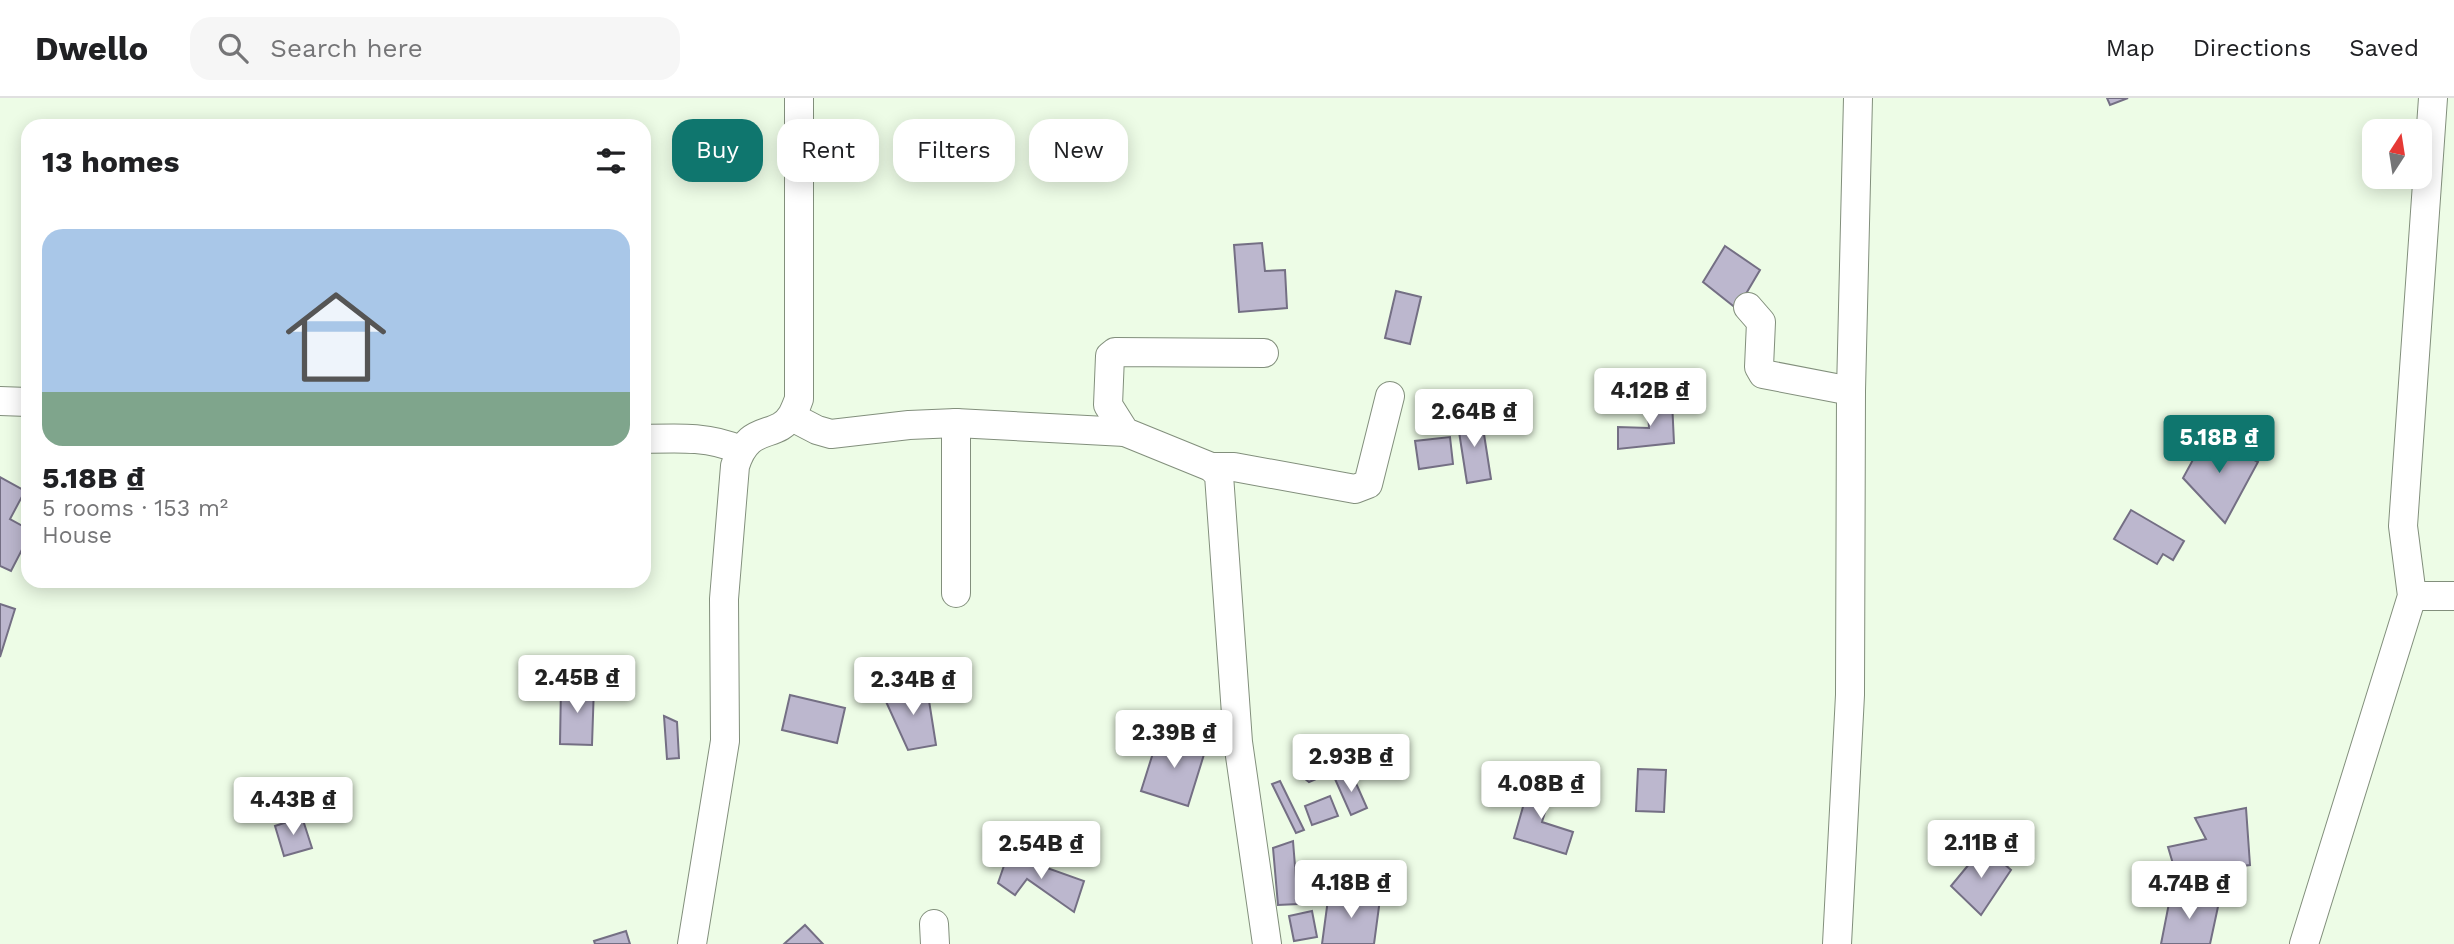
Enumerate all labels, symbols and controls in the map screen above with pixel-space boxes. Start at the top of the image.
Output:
search box [190,17,680,80]
text: Dwello [35,29,148,68]
icon: search [214,29,252,67]
text: Search here [270,33,423,63]
text: Map [2106,34,2155,62]
text: Directions [2193,34,2311,62]
text: Saved [2349,34,2419,62]
chip: Buy [672,119,763,182]
chip: Rent [777,119,879,182]
chip: Filters [893,119,1015,182]
chip: New [1029,119,1128,182]
north arrow [2362,119,2432,189]
map controls [2362,119,2432,189]
icon: filters [592,142,630,180]
text: 13 homes [42,144,179,179]
icon: home [273,274,399,400]
pin: 4.12B ₫ [1585,368,1715,428]
text: 4.12B ₫ [1610,377,1690,404]
pin: 2.64B ₫ [1409,390,1539,449]
text: 2.64B ₫ [1431,398,1517,425]
pin: 5.18B ₫ [2154,416,2284,475]
text: 5.18B ₫ [2180,424,2258,451]
text: 5.18B ₫ [42,460,145,495]
text: 5 rooms · 153 m² [42,495,228,522]
text: House [42,522,112,549]
pin: 2.45B ₫ [512,656,642,715]
pin: 2.34B ₫ [848,658,978,717]
text: 2.45B ₫ [534,664,620,691]
text: 2.34B ₫ [870,666,956,693]
pin: 2.39B ₫ [1109,710,1239,770]
text: 2.39B ₫ [1131,719,1217,746]
pin: 2.93B ₫ [1286,734,1416,794]
text: 2.93B ₫ [1309,743,1393,770]
pin: 4.08B ₫ [1476,762,1606,821]
text: 4.08B ₫ [1497,770,1585,797]
pin: 4.43B ₫ [228,778,358,837]
text: 4.43B ₫ [250,786,336,813]
pin: 2.11B ₫ [1916,820,2046,880]
pin: 2.54B ₫ [976,822,1106,881]
text: 2.11B ₫ [1944,829,2018,856]
text: 2.54B ₫ [998,830,1084,857]
pin: 4.18B ₫ [1286,860,1416,920]
pin: 4.74B ₫ [2124,862,2254,921]
text: 4.18B ₫ [1311,869,1391,896]
text: 4.74B ₫ [2148,870,2230,897]

